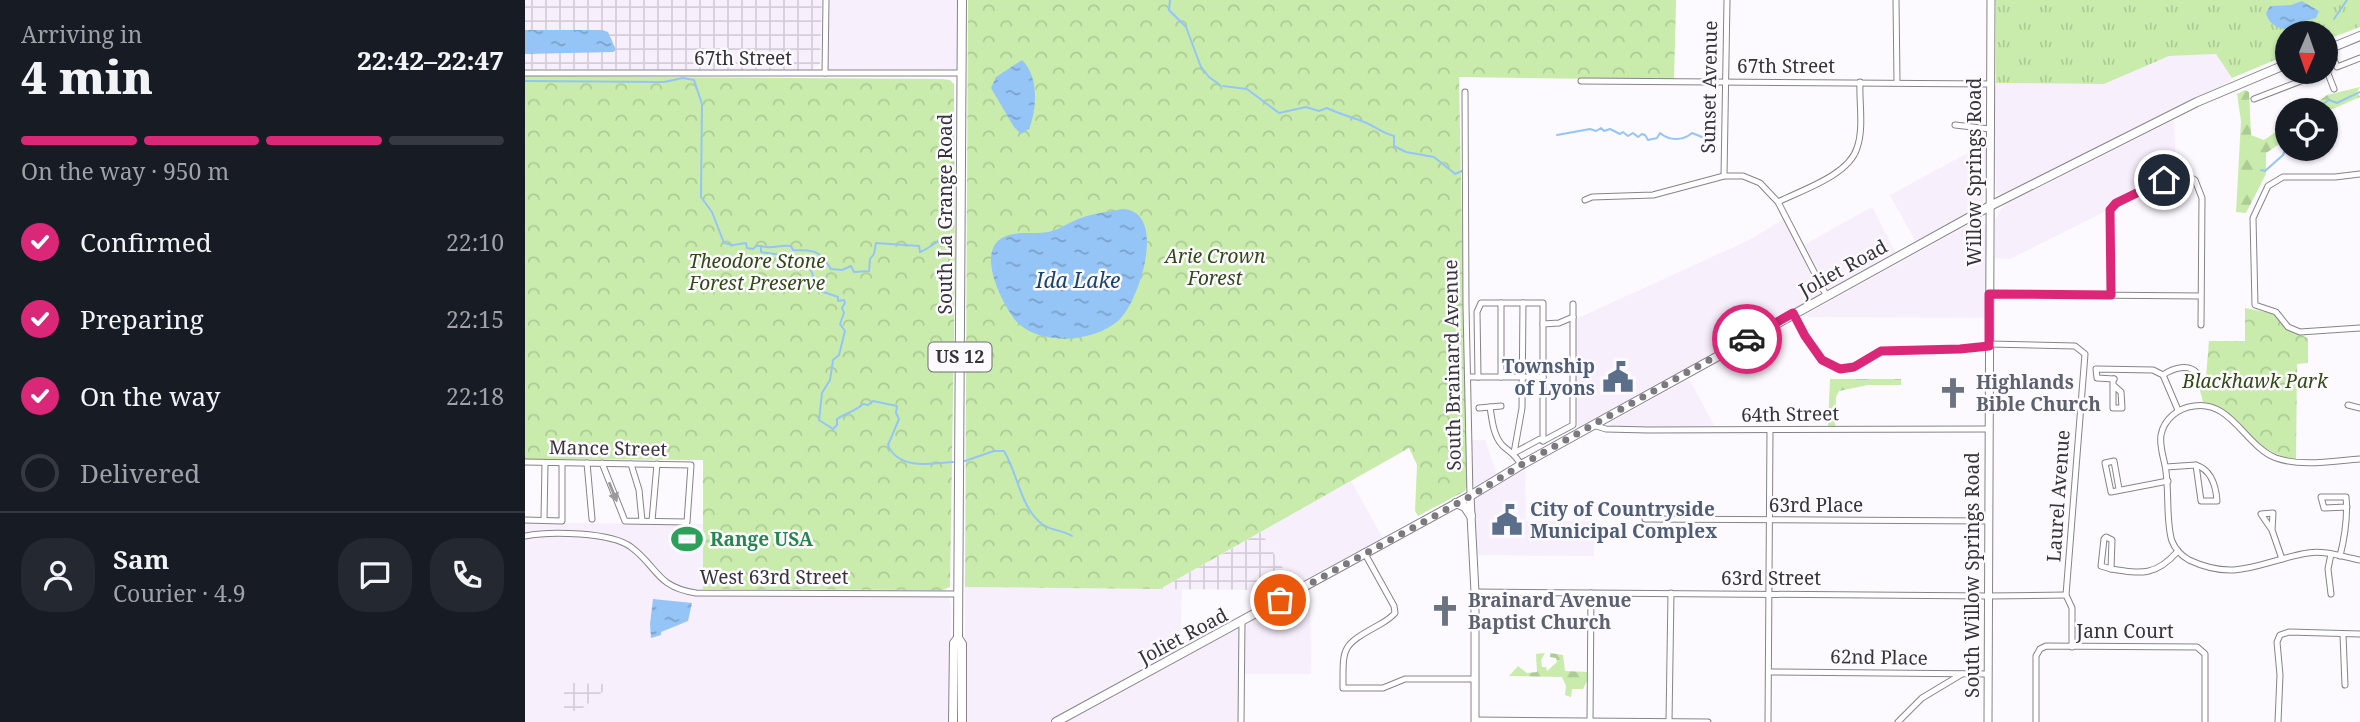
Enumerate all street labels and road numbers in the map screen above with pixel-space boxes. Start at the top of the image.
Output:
street label: Sunset Avenue [1695,20,1723,154]
street label: 67th Street [694,45,792,71]
street label: 67th Street [1737,53,1835,79]
street label: Willow Springs Road [1961,77,1987,266]
street label: South La Grange Road [932,113,958,314]
street label: Joliet Road [1793,233,1892,303]
street label: South Brainard Avenue [1437,259,1467,471]
road number: US 12 [929,342,991,372]
street label: 64th Street [1741,400,1839,428]
street label: Laurel Avenue [2040,429,2076,563]
street label: Mance Street [549,434,668,462]
street label: South Willow Springs Road [1959,452,1985,698]
street label: 63rd Place [1769,492,1863,518]
street label: West 63rd Street [700,564,849,590]
street label: 63rd Street [1721,565,1821,591]
street label: Joliet Road [1133,602,1232,671]
street label: Jann Court [2075,618,2174,644]
street label: 62nd Place [1830,643,1928,671]

